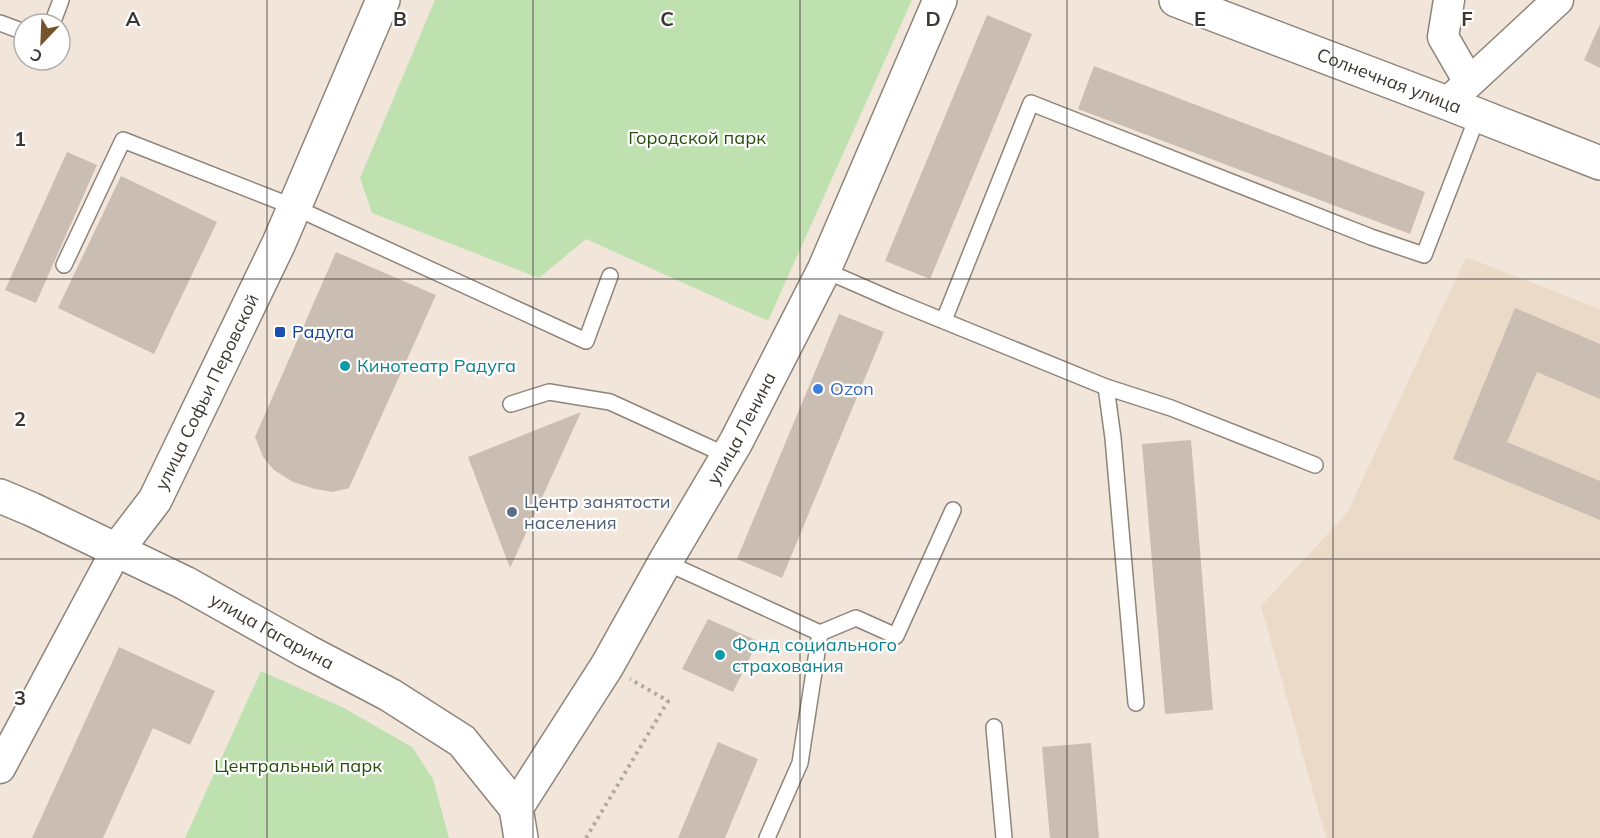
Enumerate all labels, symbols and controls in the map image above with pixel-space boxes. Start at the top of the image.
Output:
text: A [126,6,141,31]
text: B [393,6,407,31]
text: C [660,6,674,31]
text: D [925,6,941,31]
text: E [1194,6,1206,31]
text: F [1461,6,1473,31]
north arrow [12,12,72,72]
street label: Солнечная улица [1314,43,1465,119]
text: С [27,44,45,67]
text: 1 [14,126,26,151]
park label: Городской парк [628,126,766,149]
street label: улица Софьи Перовской [150,290,264,494]
place label: Радуга [292,320,354,343]
marker: Радуга [273,325,287,339]
place label: Кинотеатр Радуга [357,354,516,377]
marker: Кинотеатр Радуга [338,359,352,373]
street label: улица Ленина [702,368,781,488]
place label: Ozon [830,377,874,400]
marker: Ozon [811,382,825,396]
text: 2 [14,406,26,431]
place label: Центр занятости населения [524,490,670,534]
marker: Центр занятости населения [505,505,519,519]
street label: улица Гагарина [206,587,338,675]
place label: Фонд социального страхования [732,633,897,677]
marker: Фонд социального страхования [713,648,727,662]
text: 3 [14,685,26,710]
park label: Центральный парк [214,754,382,777]

